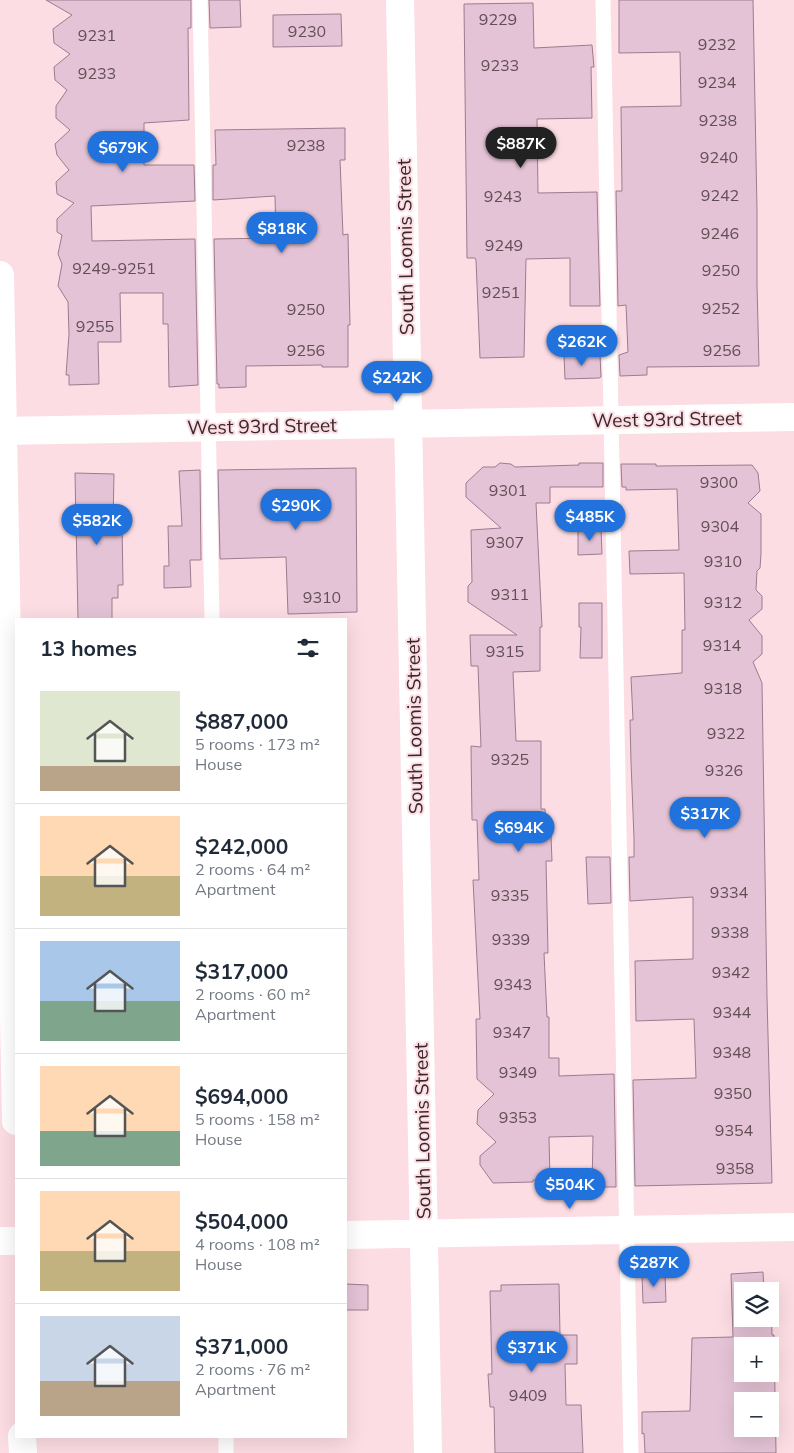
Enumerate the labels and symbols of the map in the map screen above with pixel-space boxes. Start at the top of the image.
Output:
house number: 9229 [479,9,517,29]
house number: 9230 [288,21,326,41]
house number: 9231 [78,25,116,45]
house number: 9232 [698,34,736,54]
house number: 9233 [481,55,519,75]
house number: 9233 [78,63,116,83]
house number: 9234 [698,72,737,92]
house number: 9238 [699,110,737,130]
pin: $887K [486,126,556,169]
pin: $679K [88,130,158,173]
house number: 9238 [287,135,325,155]
house number: 9240 [700,147,738,167]
street label: South Loomis Street [391,158,419,335]
house number: 9242 [701,185,739,205]
house number: 9243 [484,186,522,206]
pin: $818K [247,212,317,254]
house number: 9246 [701,223,739,243]
house number: 9249 [485,235,523,255]
house number: 9249-9251 [72,258,156,278]
house number: 9250 [702,260,740,280]
house number: 9251 [482,282,520,302]
house number: 9252 [702,298,740,318]
house number: 9250 [287,299,325,319]
house number: 9255 [76,316,114,336]
pin: $262K [547,324,617,367]
house number: 9256 [287,340,325,360]
house number: 9256 [703,340,741,360]
pin: $242K [362,360,432,403]
street label: West 93rd Street [592,406,742,432]
street label: West 93rd Street [187,413,337,439]
house number: 9300 [700,472,738,492]
house number: 9301 [489,480,527,500]
pin: $290K [261,488,331,531]
pin: $485K [555,500,625,542]
pin: $582K [62,504,132,546]
house number: 9304 [701,516,740,536]
house number: 9307 [486,532,524,552]
house number: 9310 [704,551,742,571]
house number: 9311 [491,584,529,604]
house number: 9310 [303,587,341,607]
house number: 9312 [704,592,742,612]
house number: 9314 [703,635,742,655]
street label: South Loomis Street [400,637,428,814]
house number: 9315 [486,641,524,661]
house number: 9318 [704,678,742,698]
house number: 9322 [707,723,745,743]
house number: 9325 [491,749,529,769]
house number: 9326 [705,760,743,780]
pin: $317K [670,796,740,839]
pin: $694K [484,810,554,853]
house number: 9334 [710,882,749,902]
house number: 9335 [491,885,529,905]
house number: 9338 [711,922,749,942]
house number: 9339 [492,929,530,949]
house number: 9342 [712,962,750,982]
house number: 9343 [494,974,532,994]
house number: 9344 [713,1002,752,1022]
house number: 9347 [493,1022,531,1042]
street label: South Loomis Street [408,1042,436,1219]
house number: 9348 [713,1042,751,1062]
house number: 9349 [499,1062,537,1082]
house number: 9350 [714,1083,752,1103]
house number: 9353 [499,1107,537,1127]
house number: 9354 [715,1120,754,1140]
house number: 9358 [716,1158,754,1178]
pin: $504K [535,1168,605,1210]
pin: $287K [619,1246,689,1288]
pin: $371K [497,1330,567,1373]
house number: 9409 [509,1385,547,1405]

